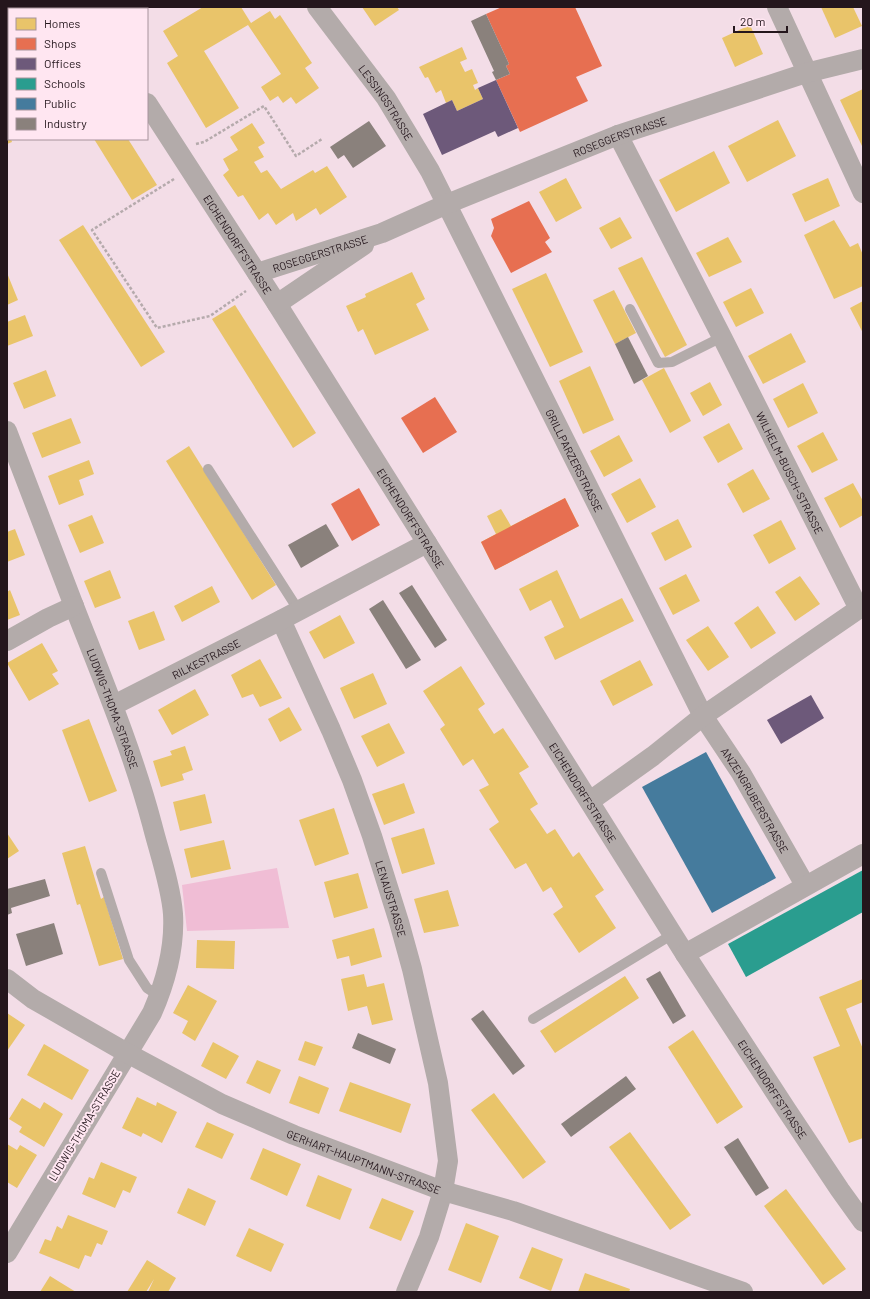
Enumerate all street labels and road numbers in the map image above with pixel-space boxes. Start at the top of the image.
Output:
street label: LESSINGSTRASSE [356,62,416,143]
street label: ROSEGGERSTRASSE [571,113,668,159]
street label: EICHENDORFFSTRASSE [201,192,275,296]
street label: ROSEGGERSTRASSE [271,232,369,274]
street label: GRILLPARZERSTRASSE [544,407,606,514]
street label: WILHELM-BUSCH-STRASSE [754,409,827,536]
street label: EICHENDORFFSTRASSE [375,466,448,571]
street label: RILKESTRASSE [170,635,242,681]
street label: LUDWIG-THOMA-STRASSE [85,646,142,771]
street label: EICHENDORFFSTRASSE [547,740,620,845]
street label: ANZENGRUBERSTRASSE [719,745,792,855]
street label: LENAUSTRASSE [373,859,409,939]
street label: EICHENDORFFSTRASSE [736,1037,810,1141]
street label: LUDWIG-THOMA-STRASSE [46,1067,123,1183]
street label: GERHART-HAUPTMANN-STRASSE [285,1126,443,1196]

